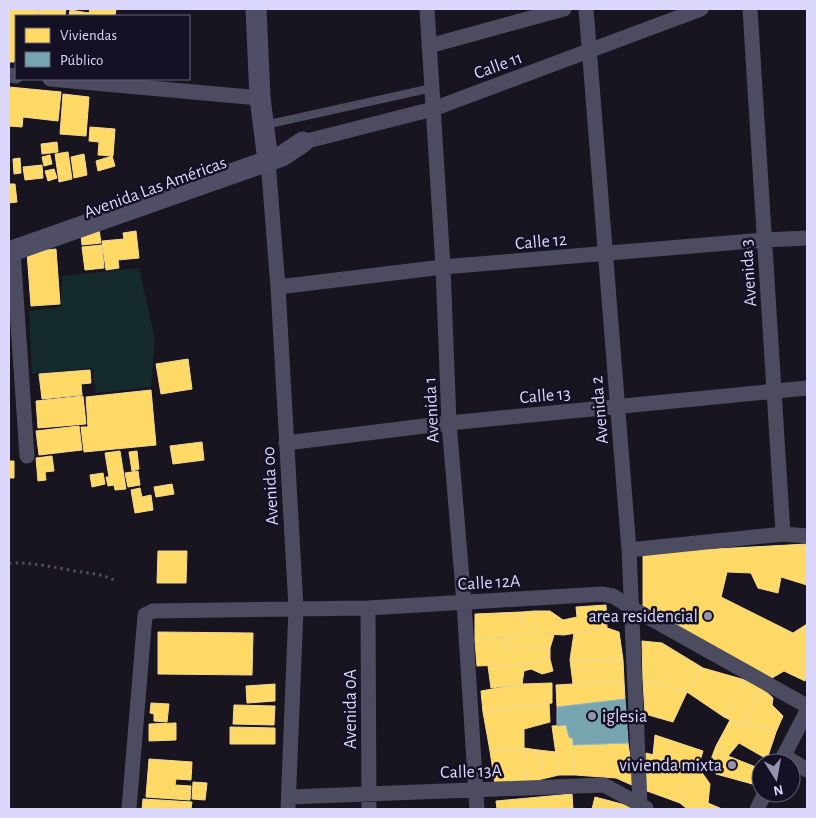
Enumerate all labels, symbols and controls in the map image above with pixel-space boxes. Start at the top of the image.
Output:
legend [15,15,190,80]
text: Viviendas [60,28,117,43]
street label: Calle 11 [472,49,525,83]
text: Público [60,53,103,68]
street label: Avenida Las Américas [82,154,229,222]
street label: Calle 12 [514,231,568,253]
street label: Avenida 3 [738,239,760,307]
street label: Avenida 2 [588,375,612,445]
street label: Avenida 1 [421,376,443,443]
street label: Calle 13 [519,385,572,407]
street label: Avenida 00 [260,446,282,526]
street label: Calle 12A [457,572,521,594]
place label: area residencial [588,608,698,626]
marker: area residencial [702,610,714,622]
street label: Avenida 0A [342,668,360,749]
place label: iglesia [602,708,647,726]
marker: iglesia [586,710,598,722]
north arrow [751,753,801,803]
place label: vivienda mixta [619,757,722,775]
marker: vivienda mixta [726,759,738,771]
street label: Calle 13A [440,762,503,782]
text: N [772,782,784,798]

